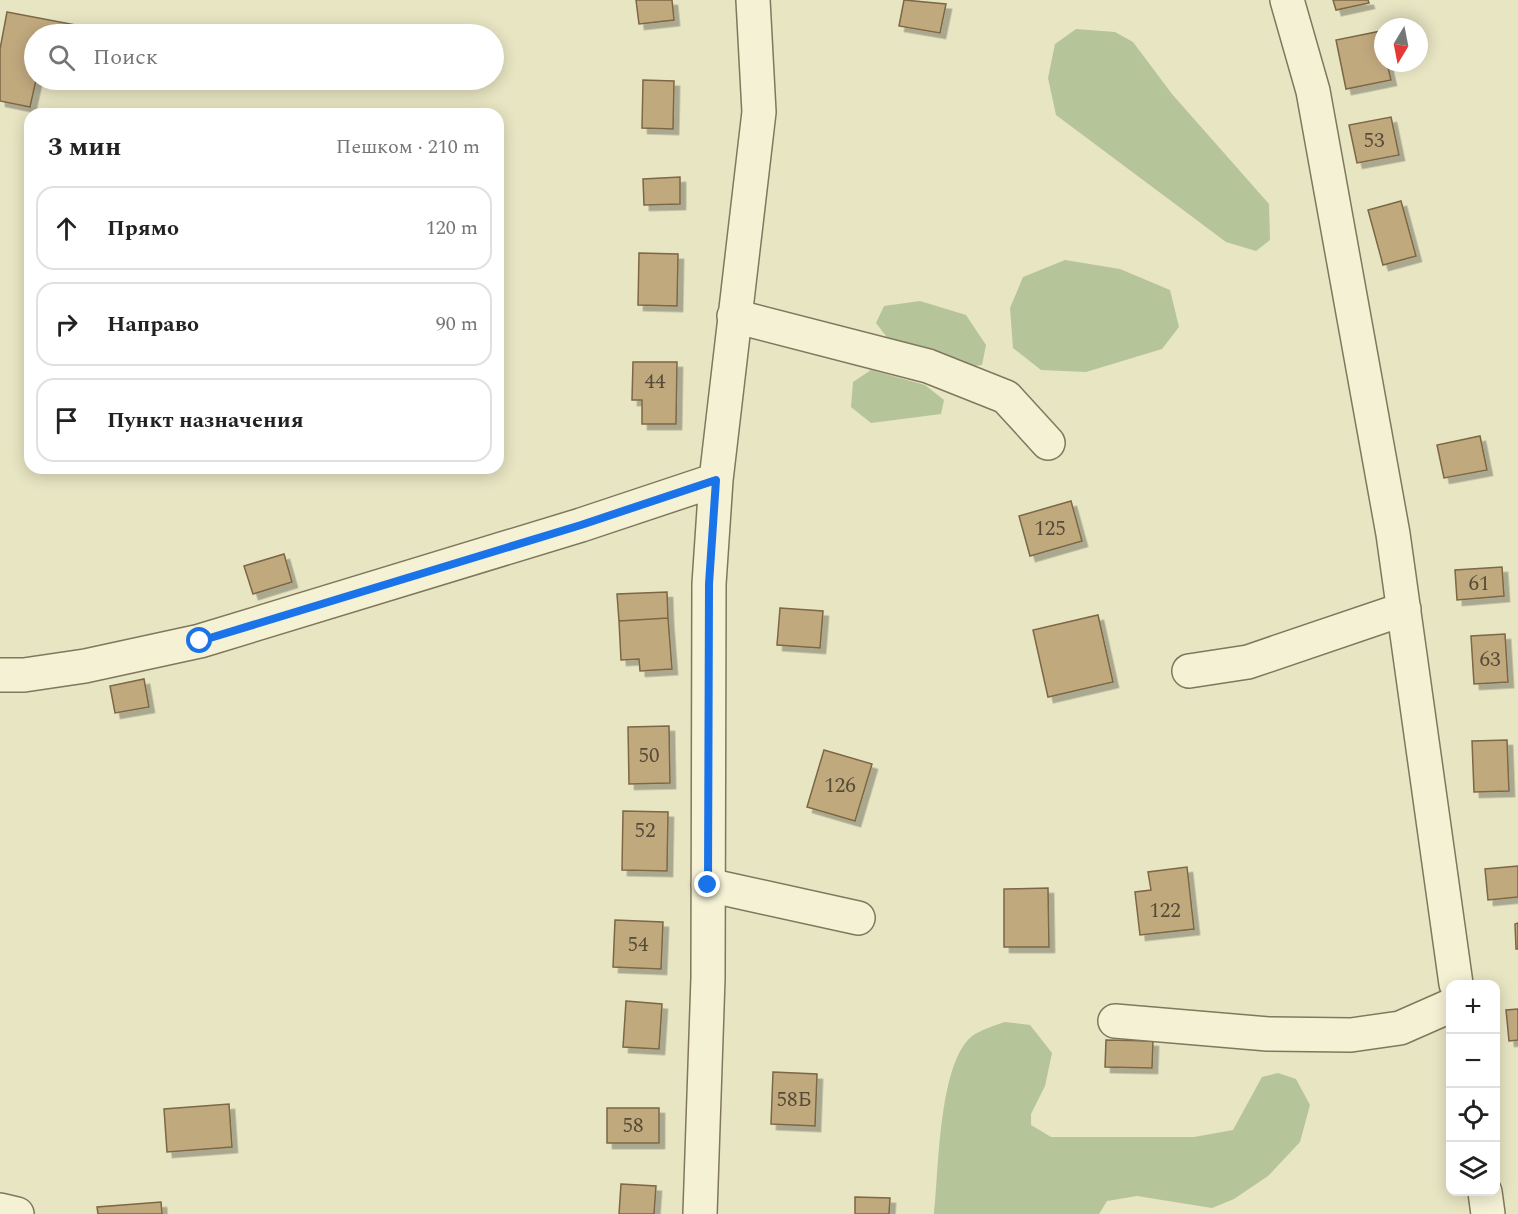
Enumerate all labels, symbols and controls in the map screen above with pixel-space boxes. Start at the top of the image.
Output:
north arrow [1374,18,1428,72]
search box [24,24,504,90]
icon: search [45,41,78,74]
text: Поиск [93,41,158,74]
house number: 53 [1364,125,1385,157]
text: 3 мин [48,127,121,167]
text: Пешком · 210 m [336,132,480,162]
icon: ahead [50,212,83,245]
text: Прямо [107,212,179,245]
text: 120 m [426,213,478,243]
icon: right [50,308,83,341]
text: Направо [107,308,199,341]
text: 90 m [436,309,478,339]
house number: 44 [645,366,666,398]
icon: arrive [50,404,83,437]
text: Пункт назначения [107,404,304,437]
house number: 125 [1034,513,1066,545]
house number: 61 [1469,568,1490,600]
route start [186,627,212,653]
house number: 63 [1480,644,1501,676]
house number: 50 [639,740,660,772]
house number: 126 [824,770,856,802]
house number: 52 [635,815,656,847]
route end [694,871,720,897]
house number: 122 [1149,895,1181,927]
house number: 54 [628,929,649,961]
map controls [1446,980,1500,1196]
button: + [1446,980,1500,1034]
button: − [1446,1034,1500,1088]
house number: 58Б [776,1084,812,1116]
button: locate [1446,1088,1500,1142]
house number: 58 [623,1110,644,1142]
button: layers [1446,1142,1500,1196]

